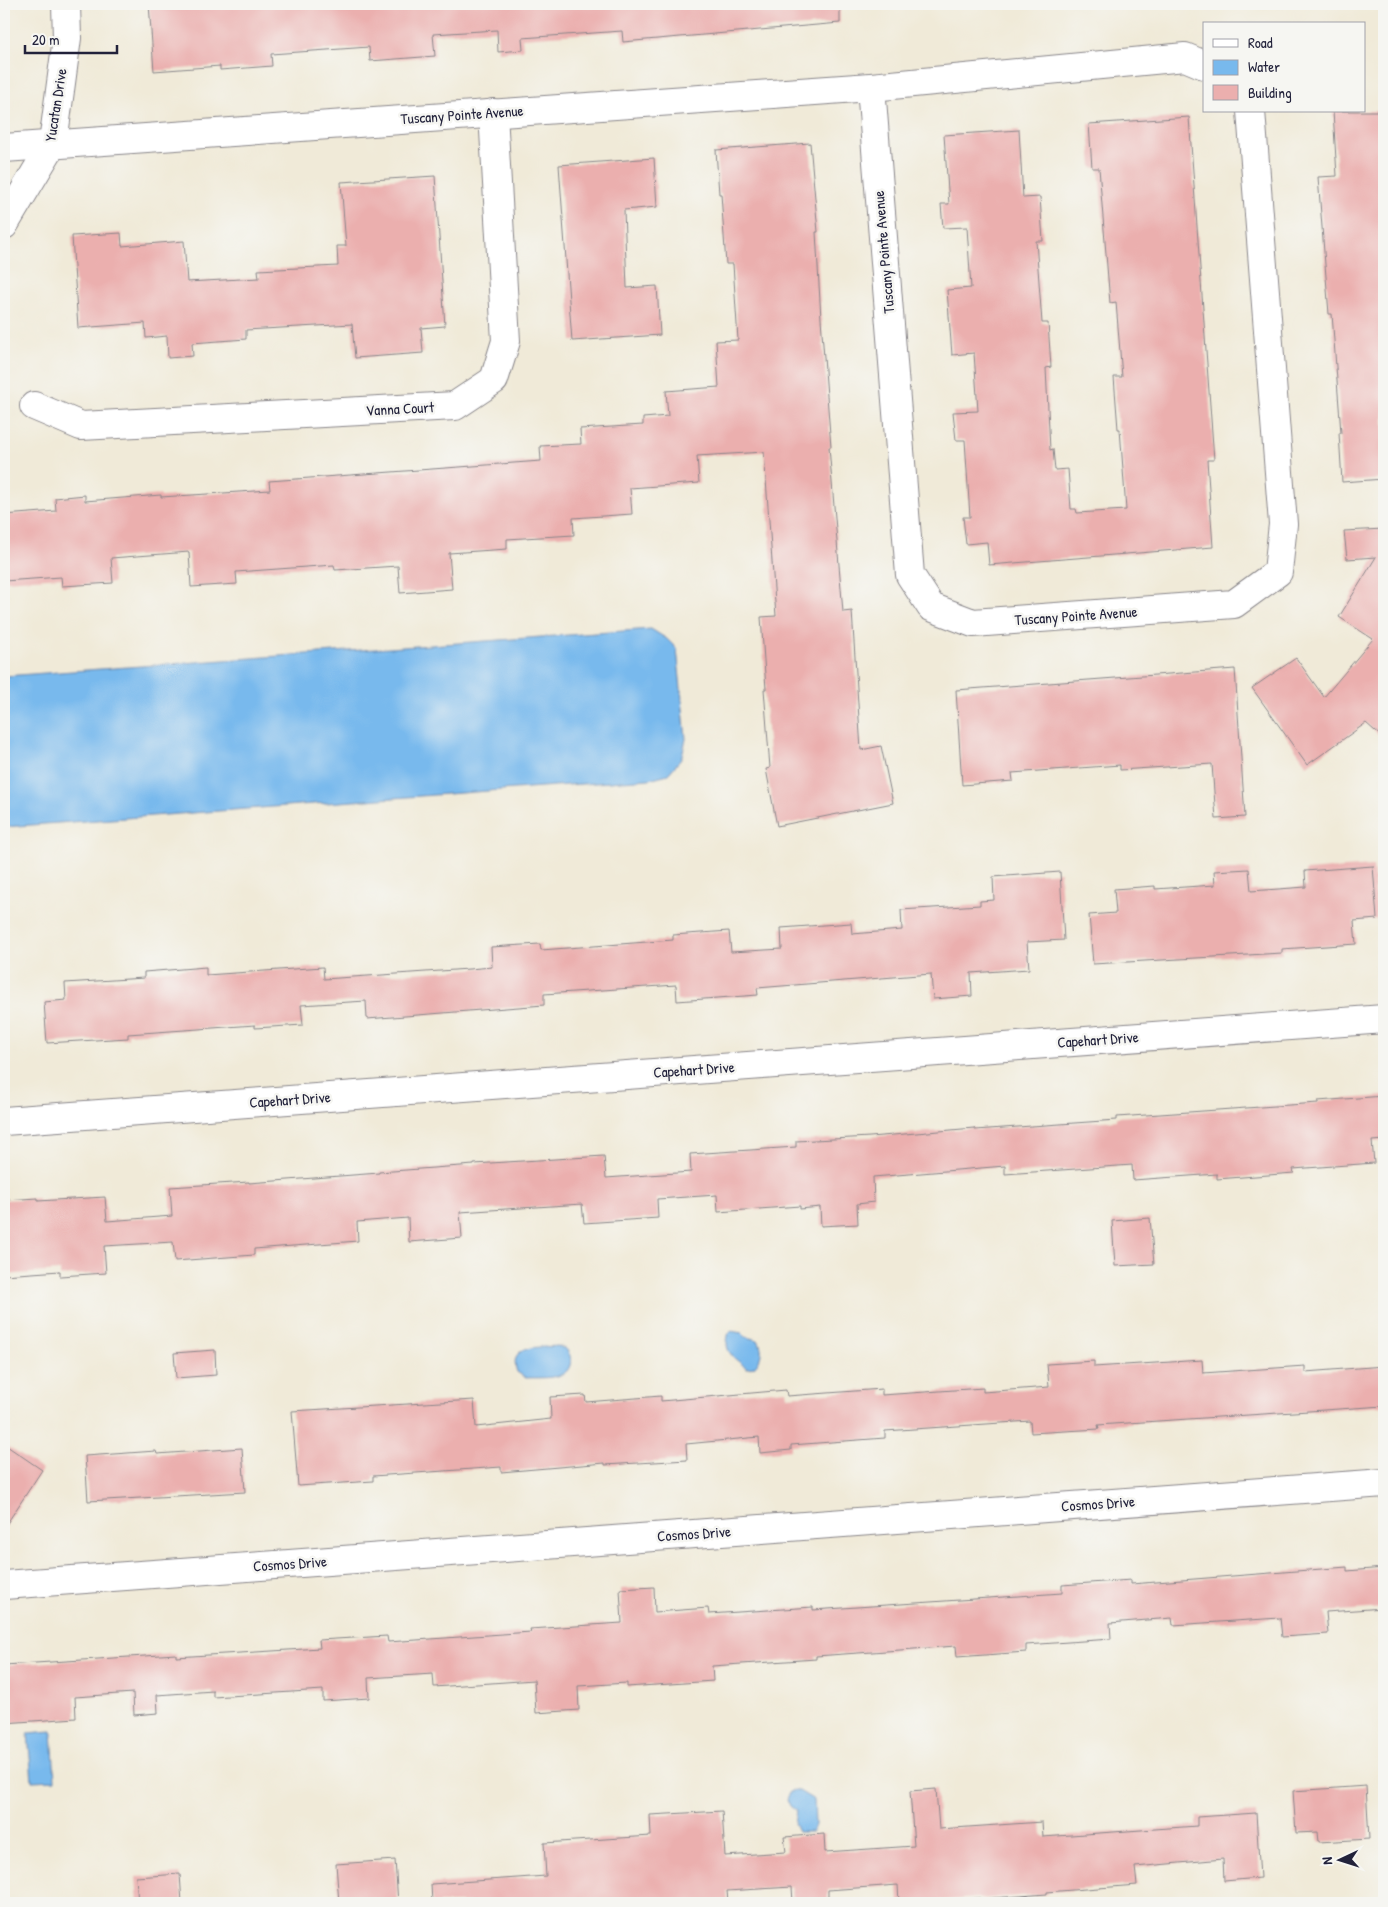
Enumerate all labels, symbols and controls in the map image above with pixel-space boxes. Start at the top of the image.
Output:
scale bar [25,22,118,54]
legend [1203,22,1366,112]
text: 20 m [32,29,59,50]
text: Road [1248,32,1273,53]
text: Water [1248,56,1280,77]
street label: Yucatan Drive [39,67,72,143]
text: Building [1248,82,1292,103]
street label: Tuscany Pointe Avenue [400,100,524,129]
street label: Tuscany Pointe Avenue [868,190,899,314]
street label: Vanna Court [365,396,436,421]
street label: Tuscany Pointe Avenue [1014,601,1138,630]
street label: Capehart Drive [1057,1026,1139,1053]
street label: Capehart Drive [653,1056,735,1083]
street label: Capehart Drive [249,1086,331,1113]
street label: Cosmos Drive [1060,1490,1136,1517]
street label: Cosmos Drive [656,1520,732,1547]
street label: Cosmos Drive [252,1550,328,1577]
north arrow [1316,1834,1366,1884]
text: N [1317,1856,1336,1865]

